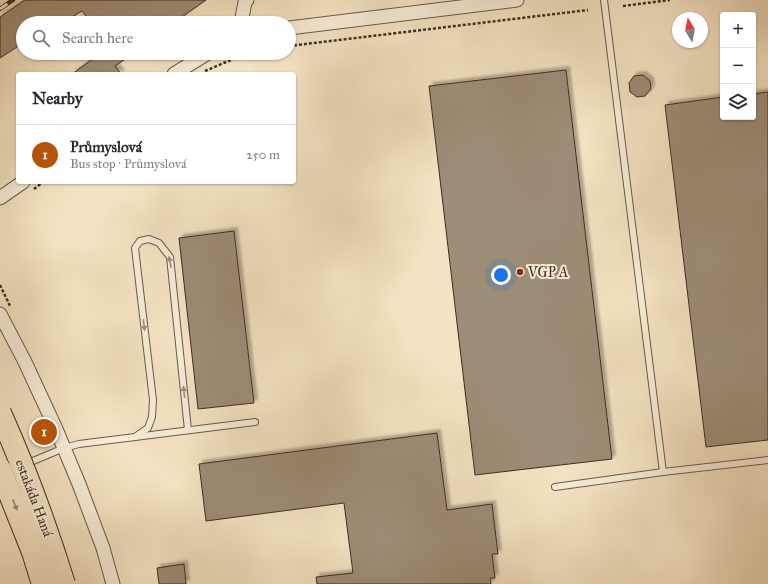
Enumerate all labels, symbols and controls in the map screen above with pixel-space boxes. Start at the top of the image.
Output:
north arrow [672,12,708,48]
map controls [720,12,756,120]
button: + [720,12,756,48]
search box [16,16,296,60]
icon: search [30,27,52,49]
text: Search here [62,29,133,47]
button: − [720,48,756,84]
button: layers [720,84,756,120]
text: Nearby [32,88,83,109]
text: Průmyslová [70,138,142,156]
text: 1 [42,147,48,163]
text: 250 m [246,147,280,163]
text: Bus stop · Průmyslová [70,156,186,172]
one-way arrow [167,256,173,269]
place label: VGP A [527,264,569,281]
your location [491,265,511,285]
marker: VGP A [515,267,525,277]
one-way arrow [141,319,147,331]
one-way arrow [181,385,187,398]
pin: 1 [31,417,57,447]
street label: estakáda Haná [11,457,57,539]
one-way arrow [12,499,18,511]

